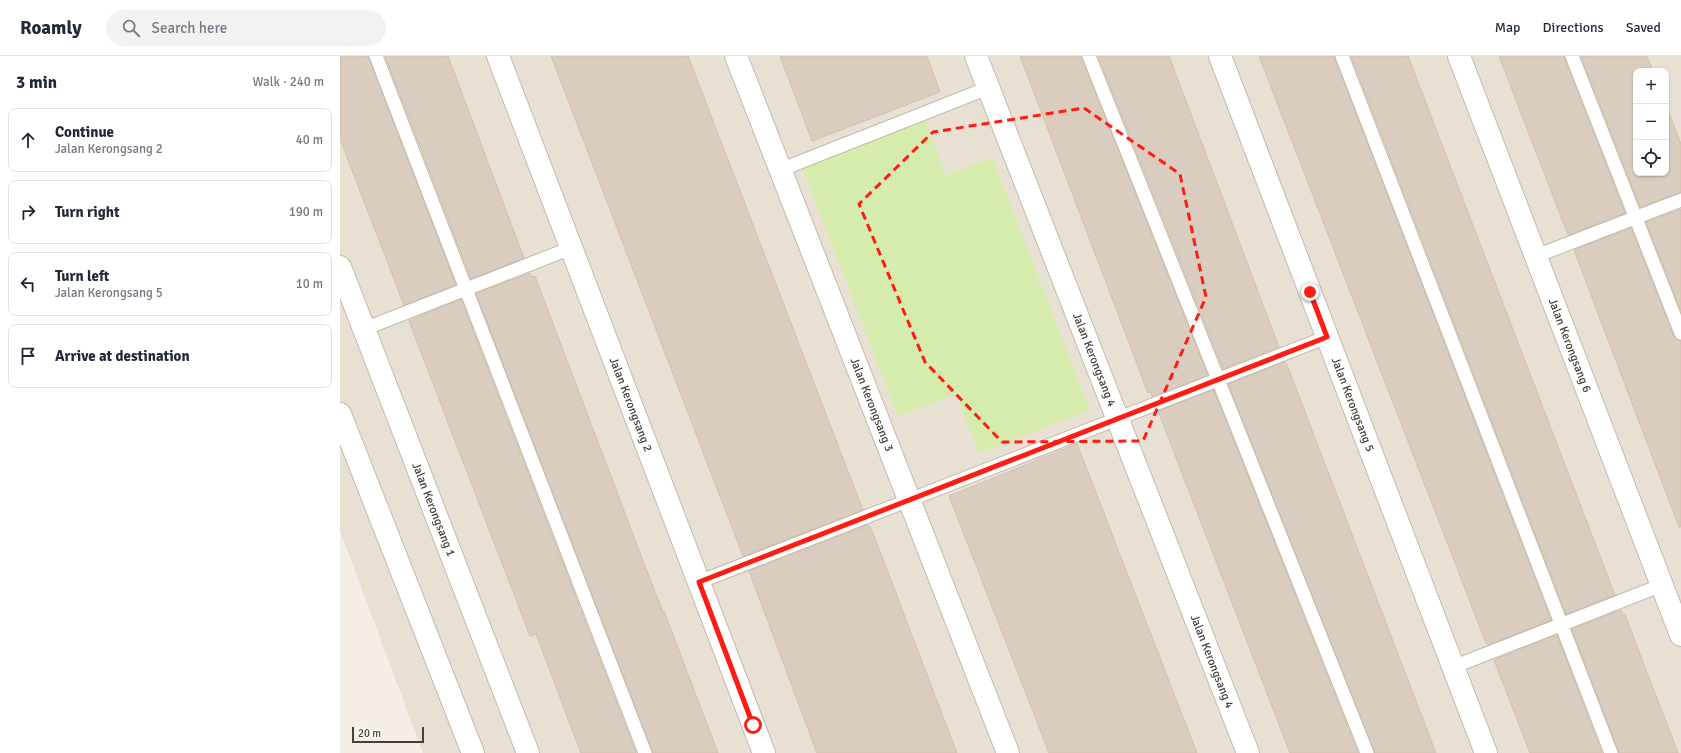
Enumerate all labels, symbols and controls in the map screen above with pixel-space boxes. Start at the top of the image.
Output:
search box [106,10,386,46]
text: Roamly [20,16,82,40]
icon: search [120,17,142,39]
text: Search here [152,19,227,37]
text: Map [1495,19,1521,36]
text: Directions [1543,19,1604,36]
text: Saved [1626,19,1661,36]
map controls [1633,68,1669,176]
button: + [1633,68,1669,104]
text: 3 min [16,72,57,93]
text: Walk · 240 m [253,74,324,90]
button: − [1633,104,1669,140]
text: Continue [55,123,114,141]
icon: ahead [17,129,39,151]
text: 40 m [296,132,323,148]
button: locate [1633,140,1669,176]
text: Jalan Kerongsang 2 [55,141,163,157]
icon: right [17,201,39,223]
text: Turn right [55,203,120,221]
text: 190 m [289,204,323,220]
text: Turn left [55,267,109,285]
icon: left [17,273,39,295]
text: 10 m [296,276,323,292]
route end [1301,283,1319,301]
text: Jalan Kerongsang 5 [55,285,163,301]
street label: Jalan Kerongsang 6 [1545,296,1594,395]
street label: Jalan Kerongsang 4 [1069,311,1119,410]
icon: arrive [17,345,39,367]
text: Arrive at destination [55,347,190,365]
street label: Jalan Kerongsang 2 [606,355,655,454]
street label: Jalan Kerongsang 3 [846,355,897,454]
street label: Jalan Kerongsang 5 [1328,355,1377,454]
street label: Jalan Kerongsang 1 [408,460,458,559]
street label: Jalan Kerongsang 4 [1187,613,1237,711]
route start [744,716,762,734]
scale bar [352,725,424,744]
text: 20 m [358,727,381,740]

